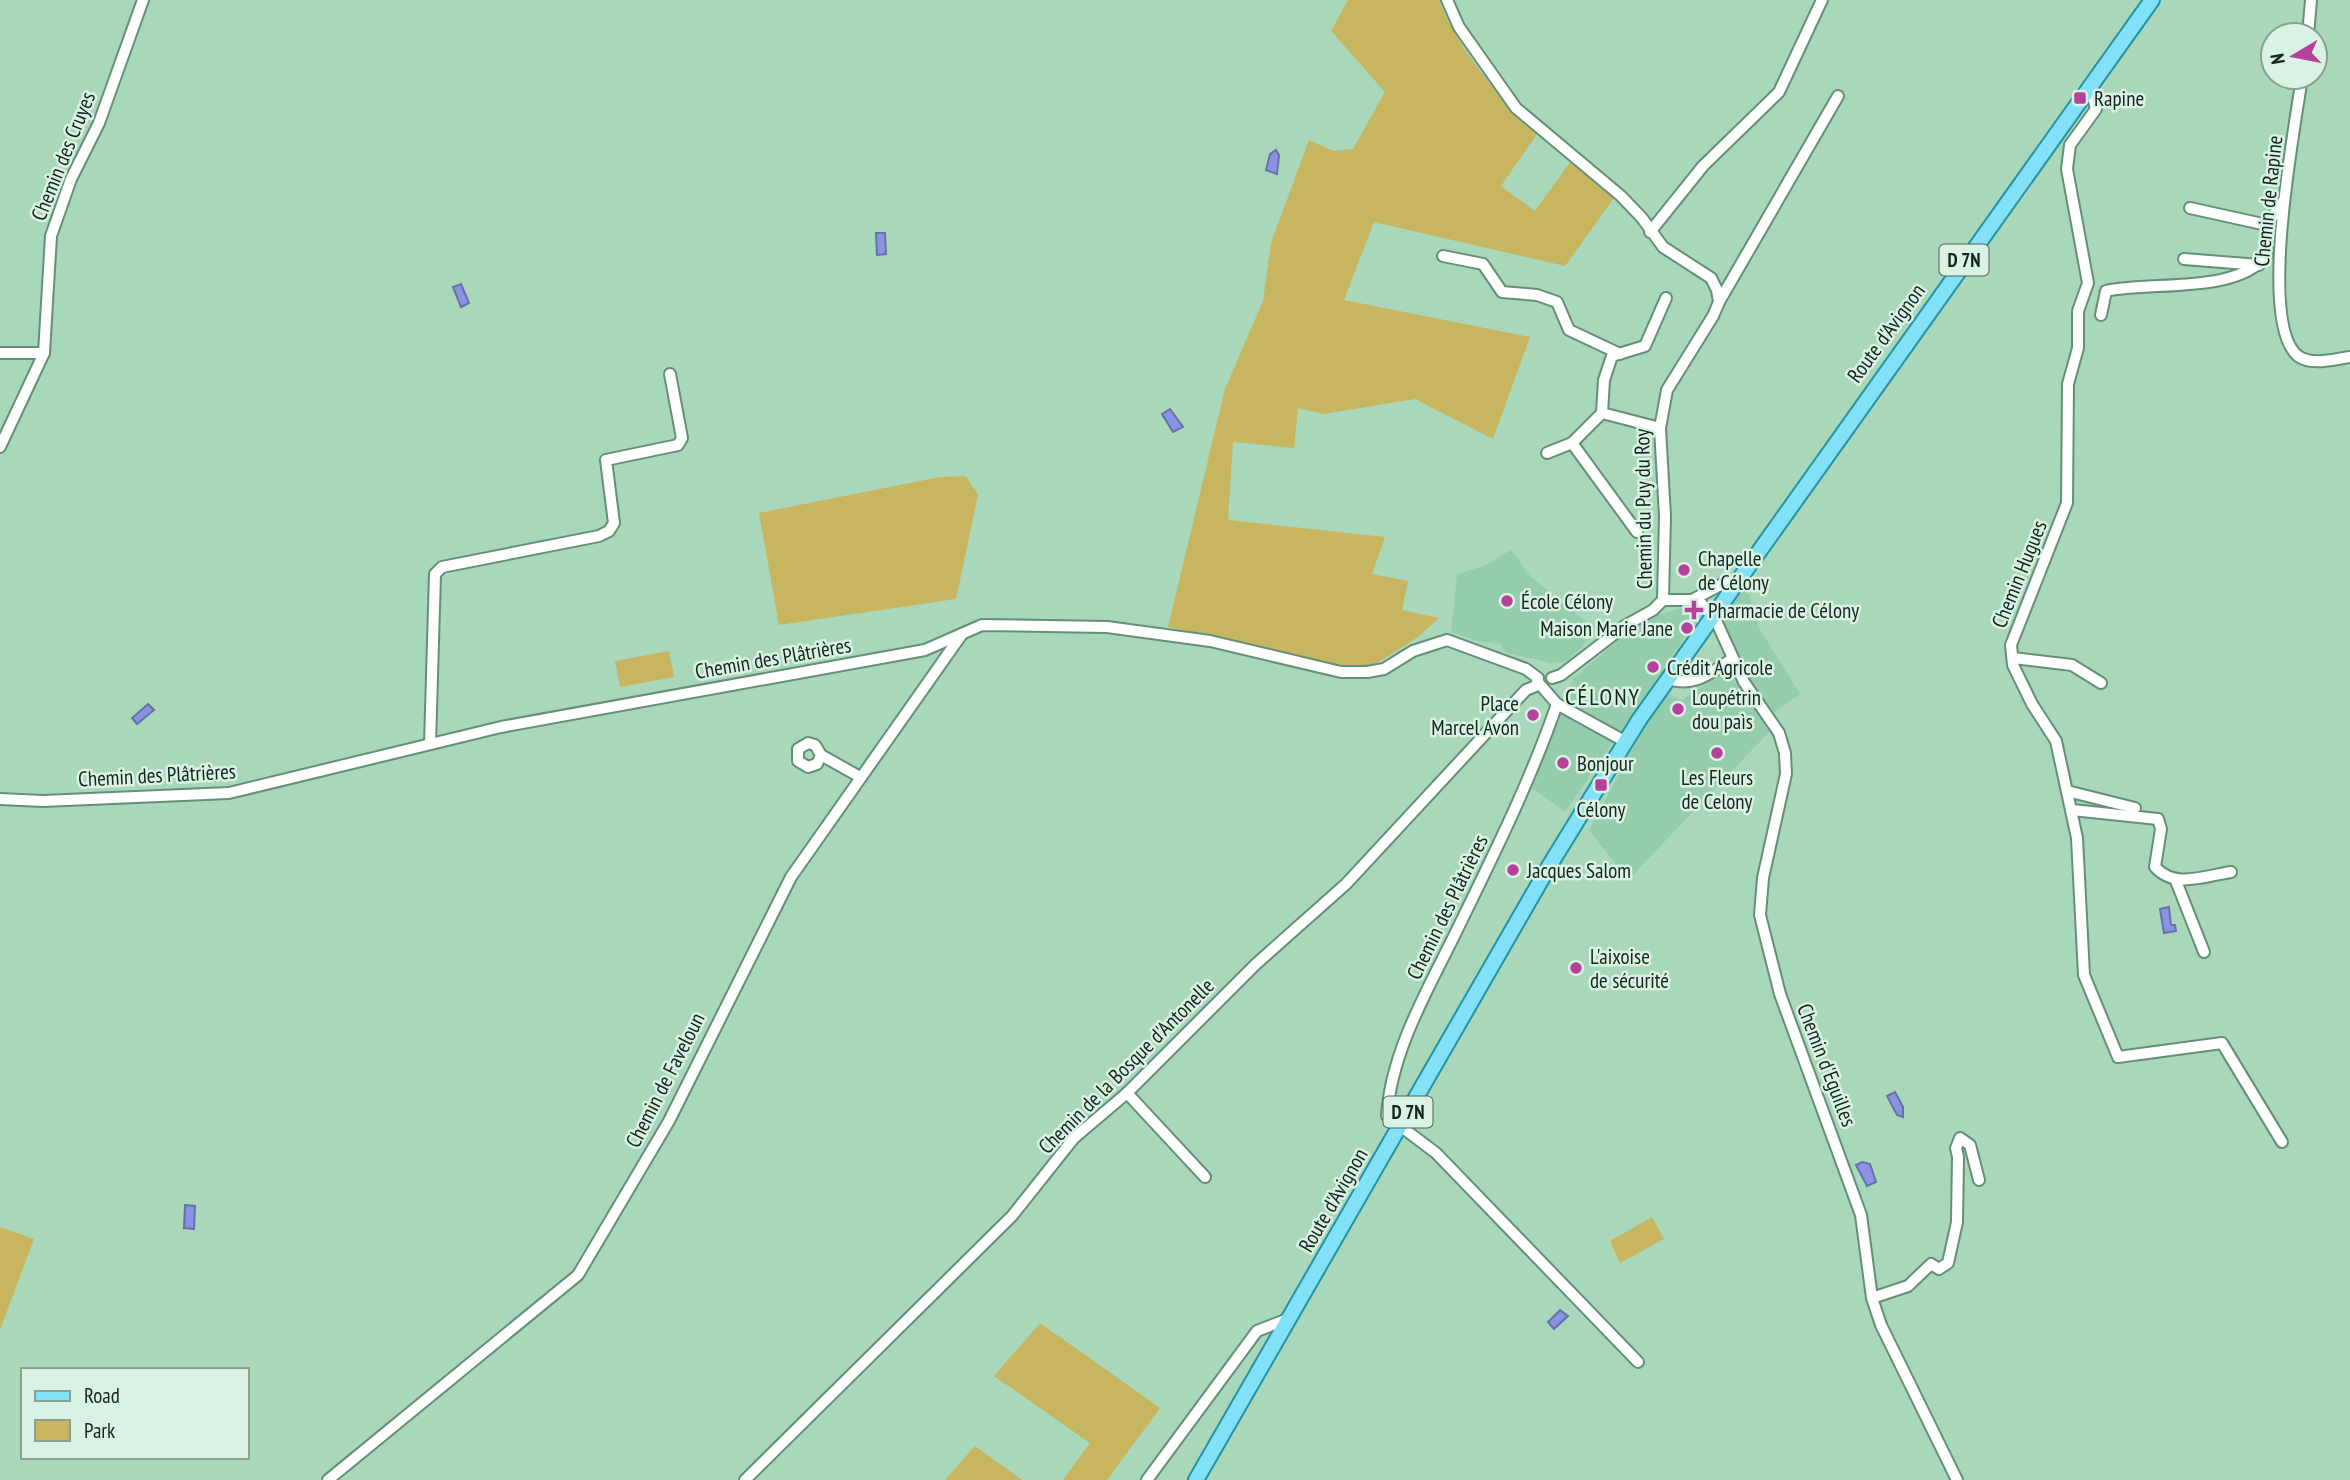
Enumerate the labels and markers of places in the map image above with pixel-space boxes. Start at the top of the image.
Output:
place label: Rapine [2094,85,2144,112]
marker: Rapine [2072,90,2088,106]
place label: Chapelle de Célony [1698,545,1769,596]
marker: Chapelle de Célony [1676,562,1692,578]
place label: École Célony [1521,588,1613,615]
marker: École Célony [1499,593,1515,609]
place label: Pharmacie de Célony [1708,597,1859,624]
marker: Pharmacie de Célony [1686,602,1702,618]
place label: Maison Marie Jane [1540,615,1673,642]
marker: Maison Marie Jane [1679,620,1695,636]
place label: Crédit Agricole [1667,654,1773,681]
marker: Crédit Agricole [1645,659,1661,675]
place label: Loupétrin dou paìs [1692,684,1761,735]
place label: Place Marcel Avon [1431,690,1519,741]
marker: Loupétrin dou paìs [1670,701,1686,717]
marker: Place Marcel Avon [1525,707,1541,723]
marker: Les Fleurs de Celony [1709,745,1725,761]
place label: Bonjour [1577,750,1634,777]
marker: Bonjour [1555,755,1571,771]
place label: Les Fleurs de Celony [1681,764,1753,815]
marker: Célony [1593,777,1609,793]
place label: Célony [1577,796,1625,823]
place label: Jacques Salom [1526,857,1631,884]
marker: Jacques Salom [1505,862,1521,878]
place label: L'aixoise de sécurité [1590,943,1669,994]
marker: L'aixoise de sécurité [1568,960,1584,976]

